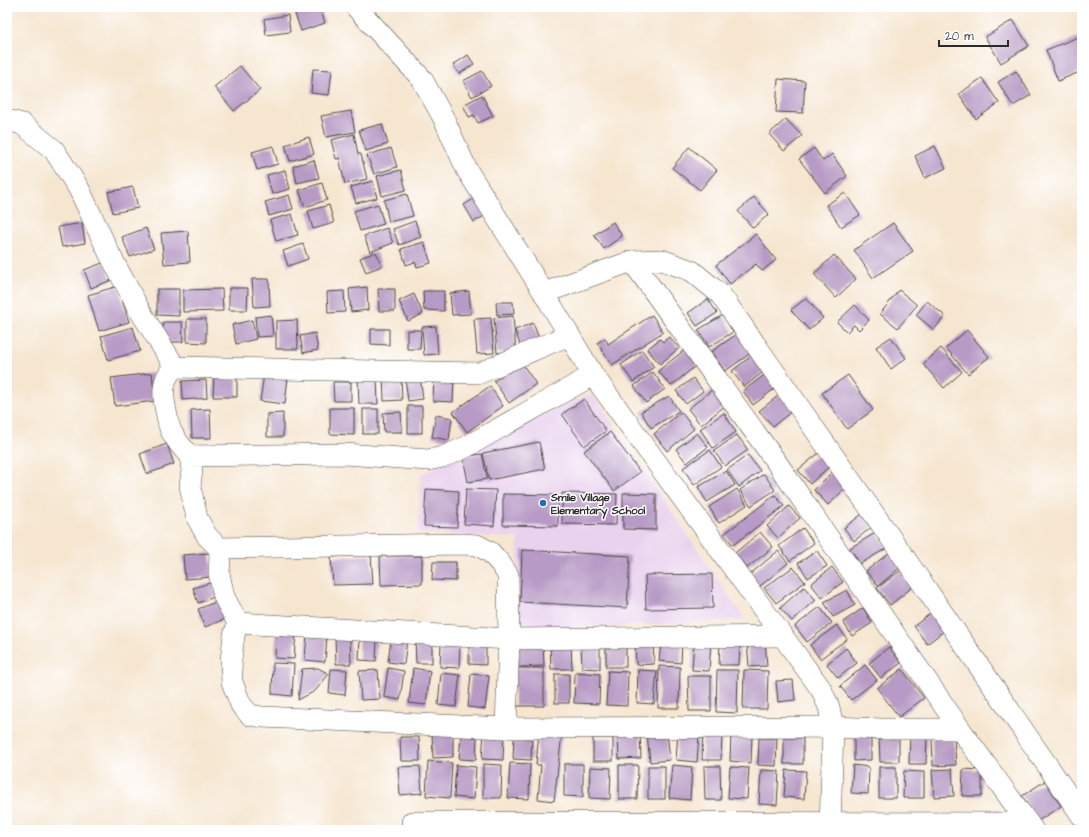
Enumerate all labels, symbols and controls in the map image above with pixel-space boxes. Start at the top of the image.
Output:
scale bar [939,22,1008,48]
text: 20 m [945,28,974,45]
place label: Smile Village Elementary School [550,490,646,520]
marker: Smile Village Elementary School [538,498,548,508]

